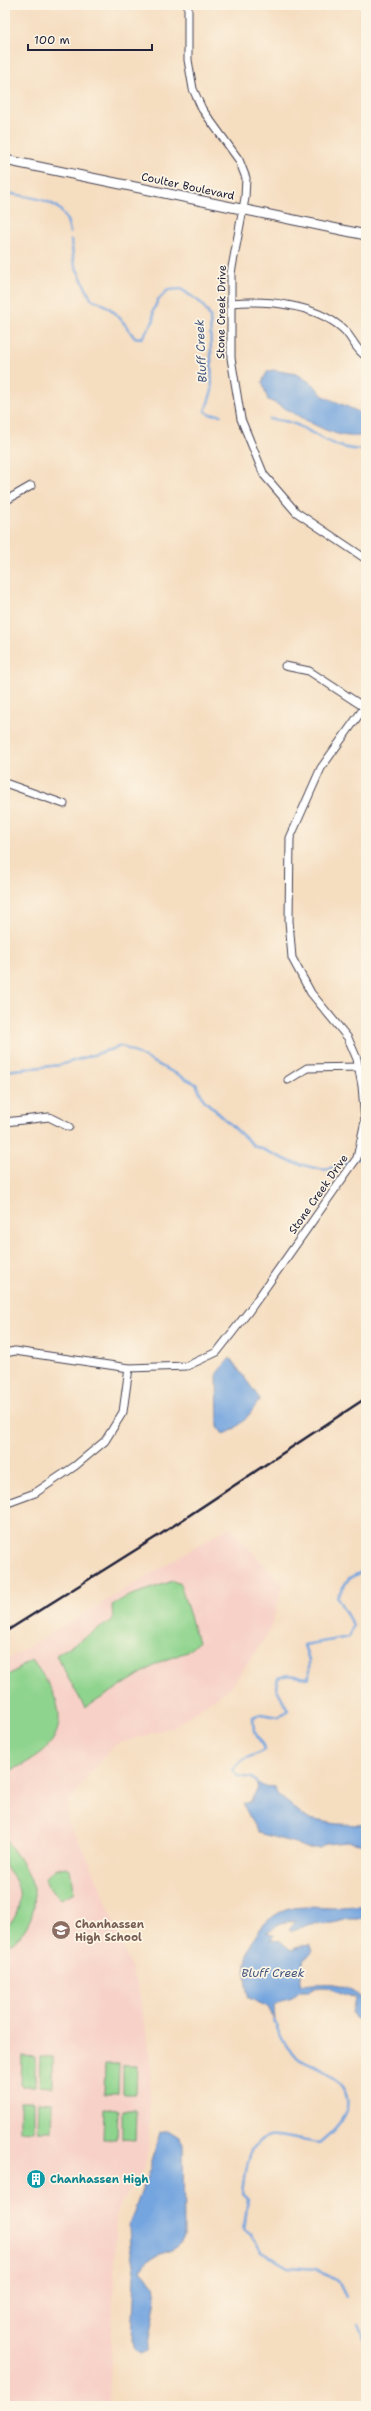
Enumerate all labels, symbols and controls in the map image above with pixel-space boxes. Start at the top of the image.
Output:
scale bar [28,26,152,52]
text: 100 m [34,32,70,48]
street label: Coulter Boulevard [140,169,236,204]
street label: Stone Creek Drive [213,265,230,359]
water label: Bluff Creek [191,319,211,383]
street label: Stone Creek Drive [285,1151,352,1237]
place label: Chanhassen High School [75,1917,145,1945]
school or university icon: Chanhassen High School [50,1919,72,1941]
water label: Bluff Creek [241,1965,305,1981]
building icon: Chanhassen High [25,2168,47,2190]
place label: Chanhassen High [50,2172,149,2187]

